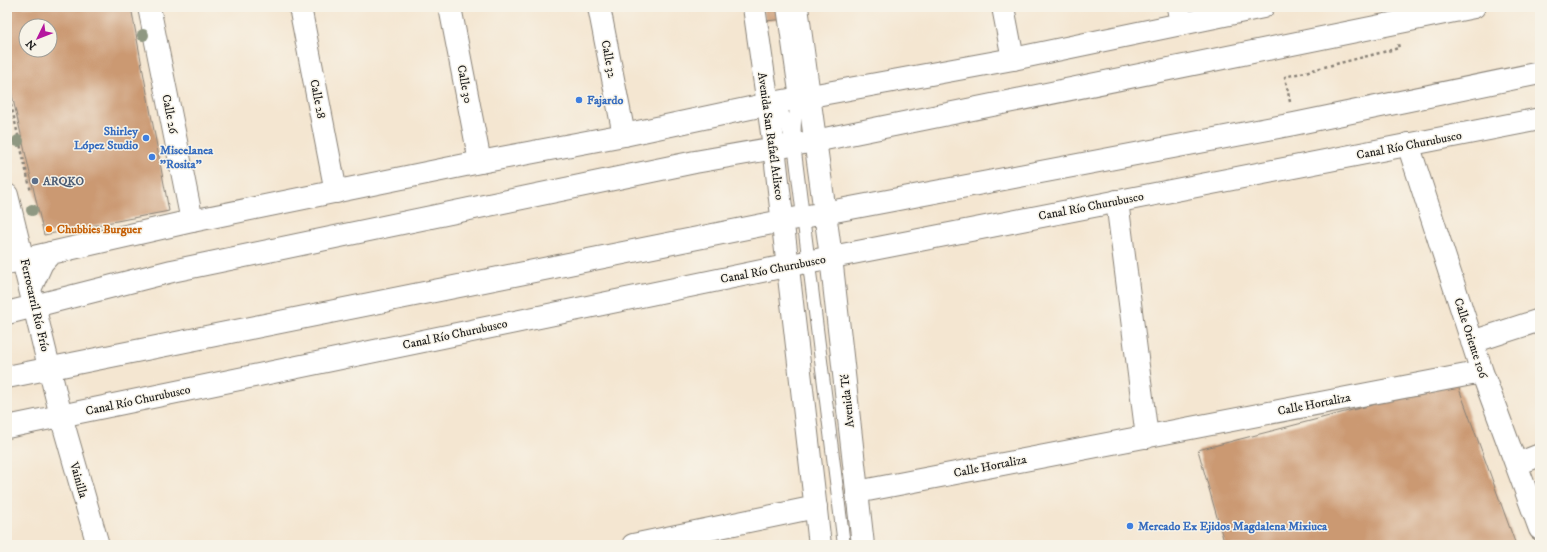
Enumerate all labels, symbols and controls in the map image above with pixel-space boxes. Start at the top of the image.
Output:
north arrow [18,18,58,58]
text: N [23,36,40,52]
street label: Calle 32 [598,39,620,79]
street label: Calle 30 [453,64,476,105]
street label: Avenida San Rafaél Atlixco [754,71,787,201]
street label: Calle 28 [306,78,329,120]
street label: Calle 26 [158,93,181,136]
place label: Fajardo [587,93,623,108]
marker: Fajardo [574,95,584,105]
place label: Shirley López Studio [74,124,138,153]
street label: Canal Río Churubusco [1355,128,1463,163]
marker: Shirley López Studio [141,133,151,143]
place label: Miscelanea "Rosita" [160,143,214,172]
marker: Miscelanea "Rosita" [147,152,157,162]
place label: ARQKO [42,174,84,189]
marker: ARQKO [30,176,40,186]
street label: Canal Río Churubusco [1037,189,1145,224]
place label: Chubbies Burguer [57,222,142,237]
marker: Chubbies Burguer [44,224,54,234]
street label: Canal Río Churubusco [719,252,827,287]
street label: Ferrocarril Río Frío [17,257,53,353]
street label: Calle Oriente 106 [1450,296,1491,381]
street label: Canal Río Churubusco [401,316,509,353]
street label: Avenida Té [837,374,858,428]
street label: Canal Río Churubusco [84,382,192,419]
street label: Calle Hortaliza [1276,390,1353,419]
street label: Calle Hortaliza [952,452,1029,481]
street label: Vainilla [66,459,91,501]
place label: Mercado Ex Ejidos Magdalena Mixiuca [1138,519,1328,534]
marker: Mercado Ex Ejidos Magdalena Mixiuca [1125,521,1135,531]

